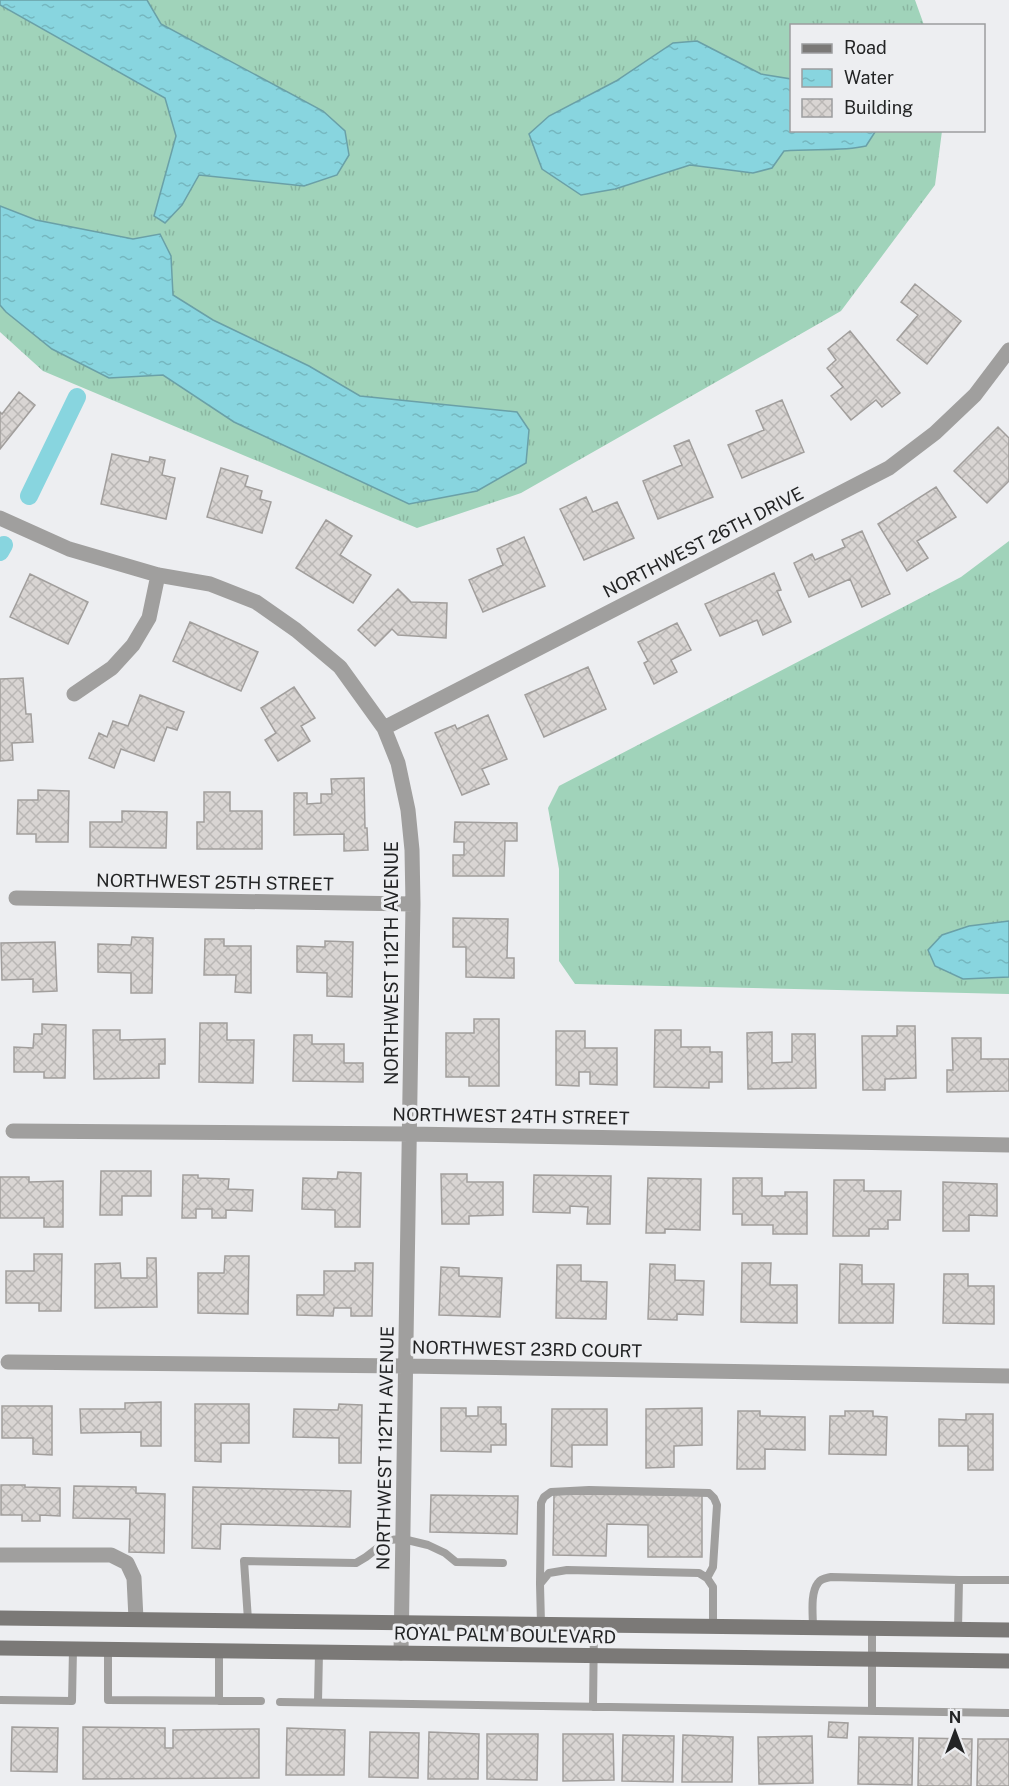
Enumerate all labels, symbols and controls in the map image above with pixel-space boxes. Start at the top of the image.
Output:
legend [790,24,985,132]
text: Road [844,37,887,58]
text: Water [844,67,894,88]
text: Building [844,97,913,118]
street label: NORTHWEST 26TH DRIVE [599,482,807,602]
street label: NORTHWEST 112TH AVENUE [381,841,402,1085]
street label: NORTHWEST 25TH STREET [96,869,334,895]
street label: NORTHWEST 24TH STREET [392,1103,630,1129]
street label: NORTHWEST 112TH AVENUE [372,1326,398,1570]
street label: NORTHWEST 23RD COURT [412,1336,643,1362]
street label: ROYAL PALM BOULEVARD [394,1623,616,1647]
north arrow [925,1702,985,1762]
text: N [949,1708,961,1727]

